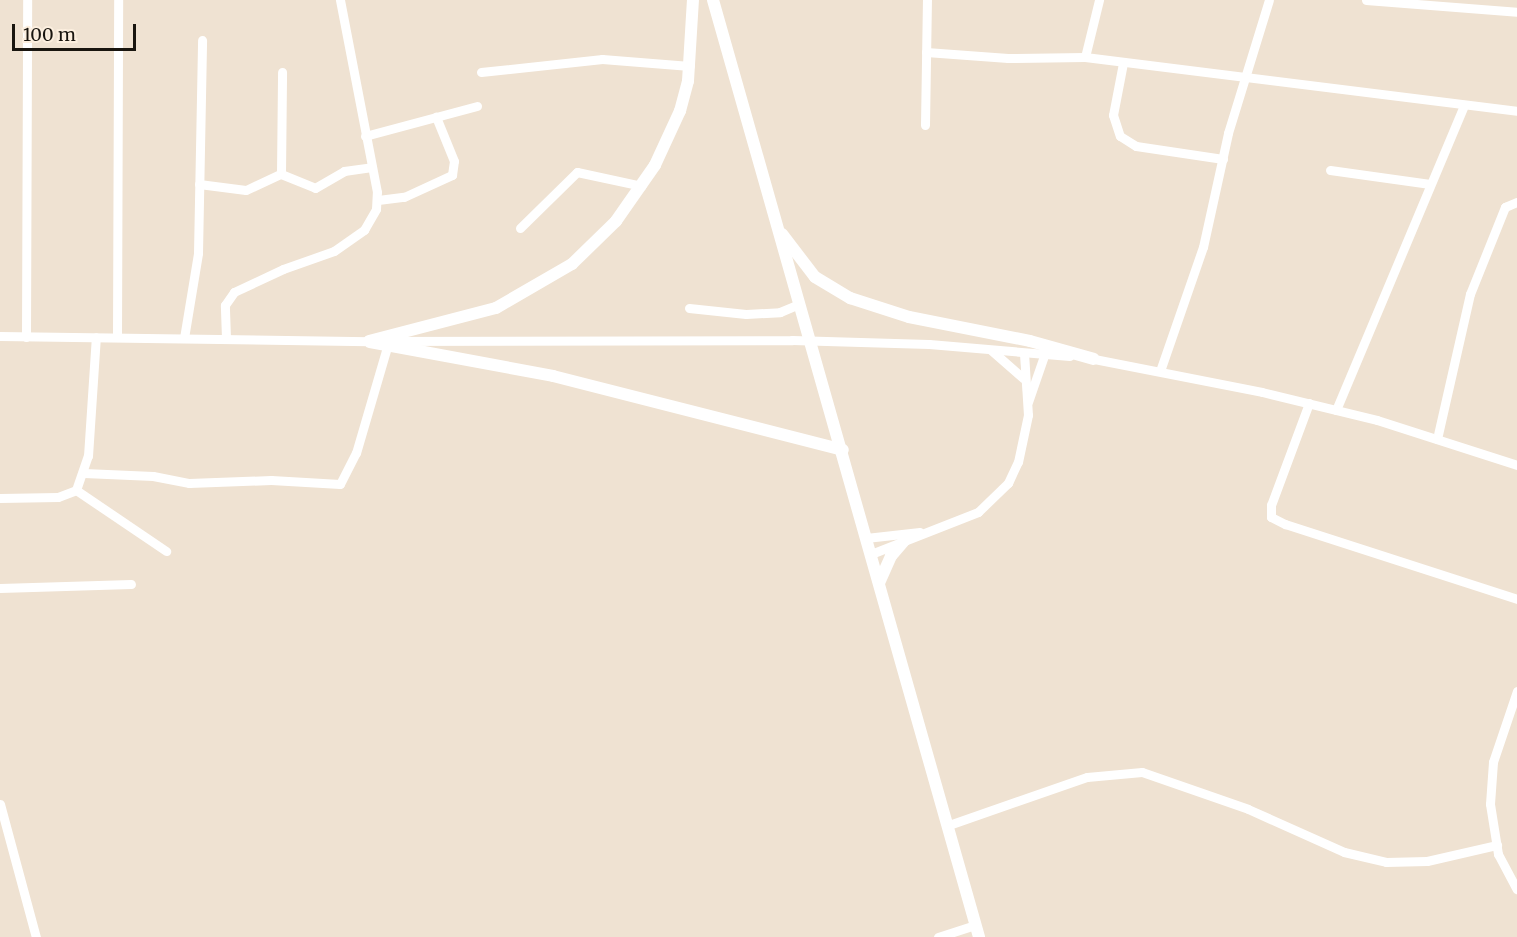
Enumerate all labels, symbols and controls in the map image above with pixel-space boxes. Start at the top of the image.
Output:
scale bar [15,12,140,50]
text: 100 m [23,23,76,46]

